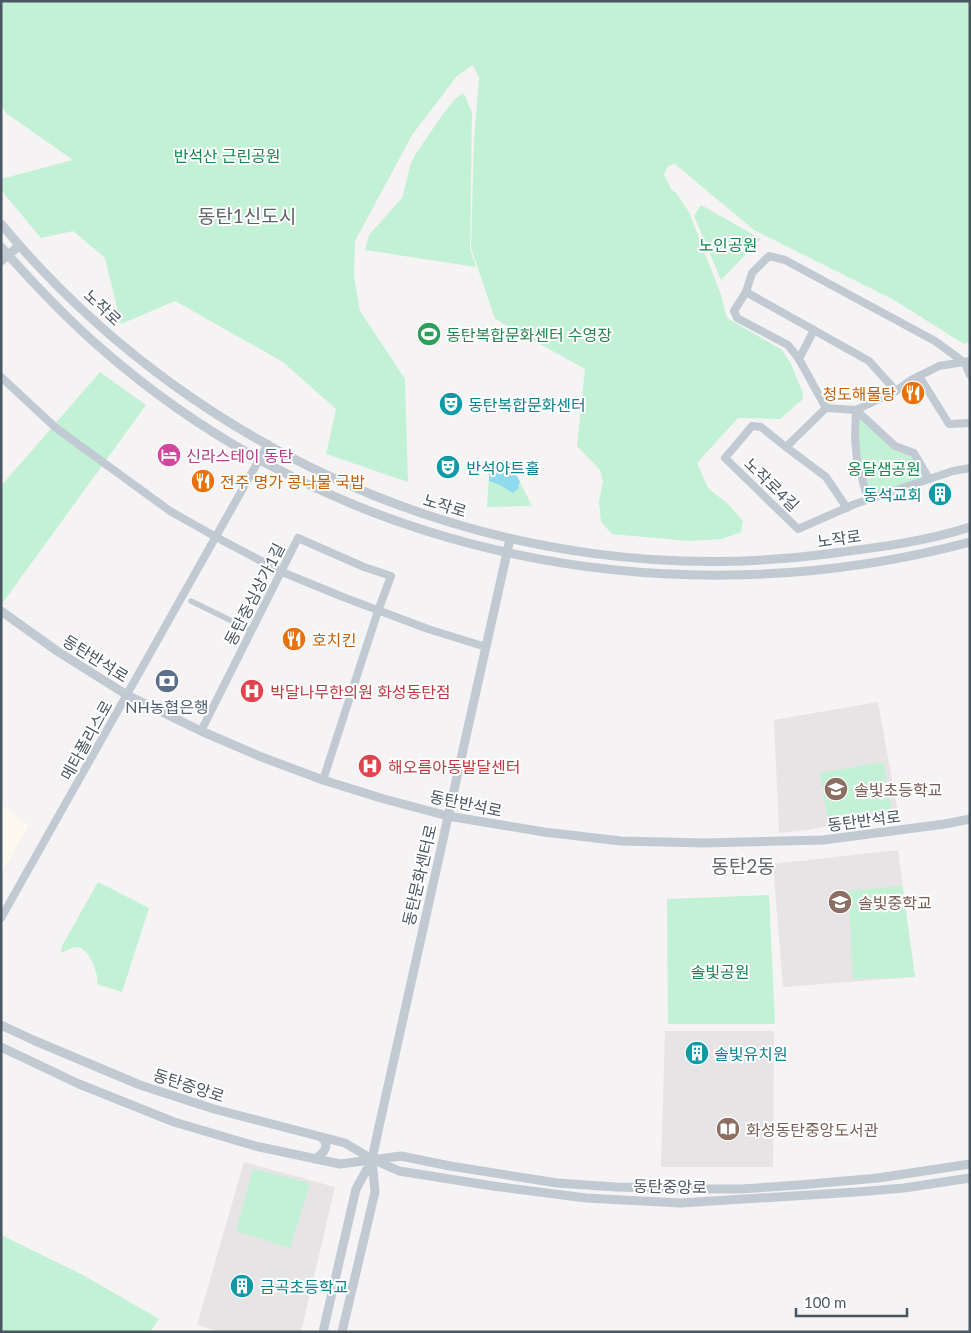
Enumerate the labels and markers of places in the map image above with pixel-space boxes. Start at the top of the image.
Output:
sports icon: 동탄복합문화센터 수영장 [416,321,442,347]
place label: 동탄복합문화센터 수영장 [446,325,612,344]
restaurant icon: 청도해물탕 [900,380,926,406]
place label: 청도해물탕 [822,384,896,403]
theatre icon: 동탄복합문화센터 [438,391,464,417]
place label: 동탄복합문화센터 [468,395,586,414]
hotel icon: 신라스테이 동탄 [156,442,182,468]
place label: 신라스테이 동탄 [186,446,293,465]
theatre icon: 반석아트홀 [435,454,461,480]
place label: 반석아트홀 [466,458,540,477]
restaurant icon: 전주 명가 콩나물 국밥 [190,468,216,494]
place label: 전주 명가 콩나물 국밥 [220,472,365,491]
building icon: 동석교회 [927,481,953,507]
place label: 동석교회 [863,485,922,504]
restaurant icon: 호치킨 [281,626,307,652]
place label: 호치킨 [312,630,356,649]
bank icon: NH농협은행 [154,668,180,694]
hospital icon: 박달나무한의원 화성동탄점 [239,678,265,704]
place label: 박달나무한의원 화성동탄점 [270,682,451,701]
place label: NH농협은행 [125,697,209,716]
hospital icon: 해오름아동발달센터 [357,753,383,779]
place label: 해오름아동발달센터 [388,757,520,776]
school or university icon: 솔빛초등학교 [823,776,849,802]
place label: 솔빛초등학교 [854,780,942,799]
school or university icon: 솔빛중학교 [827,889,853,915]
place label: 솔빛중학교 [858,893,932,912]
building icon: 솔빛유치원 [684,1040,710,1066]
place label: 솔빛유치원 [714,1044,788,1063]
library icon: 화성동탄중앙도서관 [715,1116,741,1142]
place label: 화성동탄중앙도서관 [746,1120,879,1139]
building icon: 금곡초등학교 [229,1273,255,1299]
place label: 금곡초등학교 [260,1277,348,1296]

